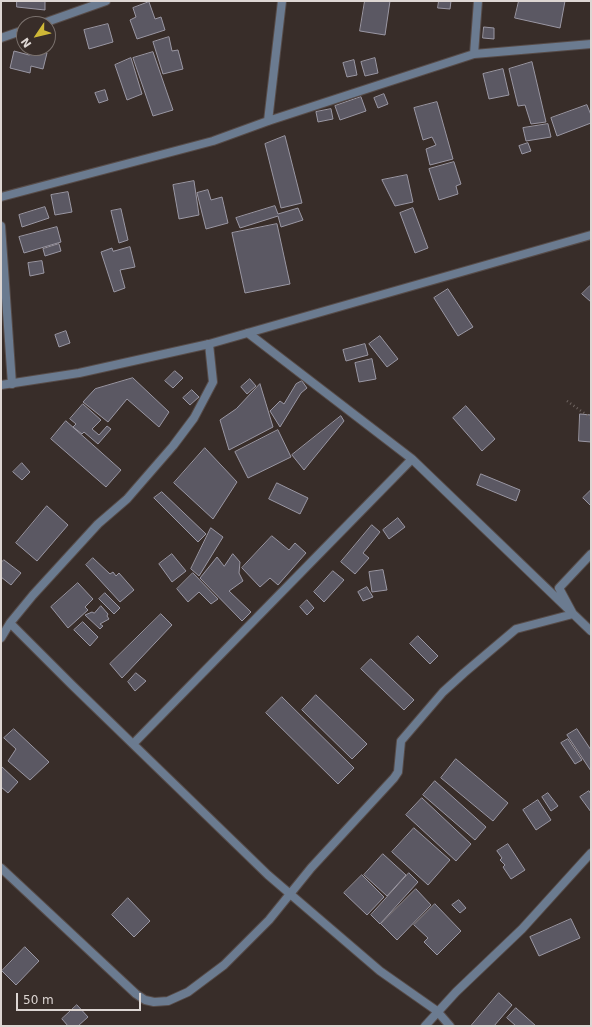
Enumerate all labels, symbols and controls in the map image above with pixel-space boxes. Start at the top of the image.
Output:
north arrow [16,16,56,56]
text: N [19,35,35,50]
scale bar [18,985,143,1011]
text: 50 m [23,993,54,1007]

